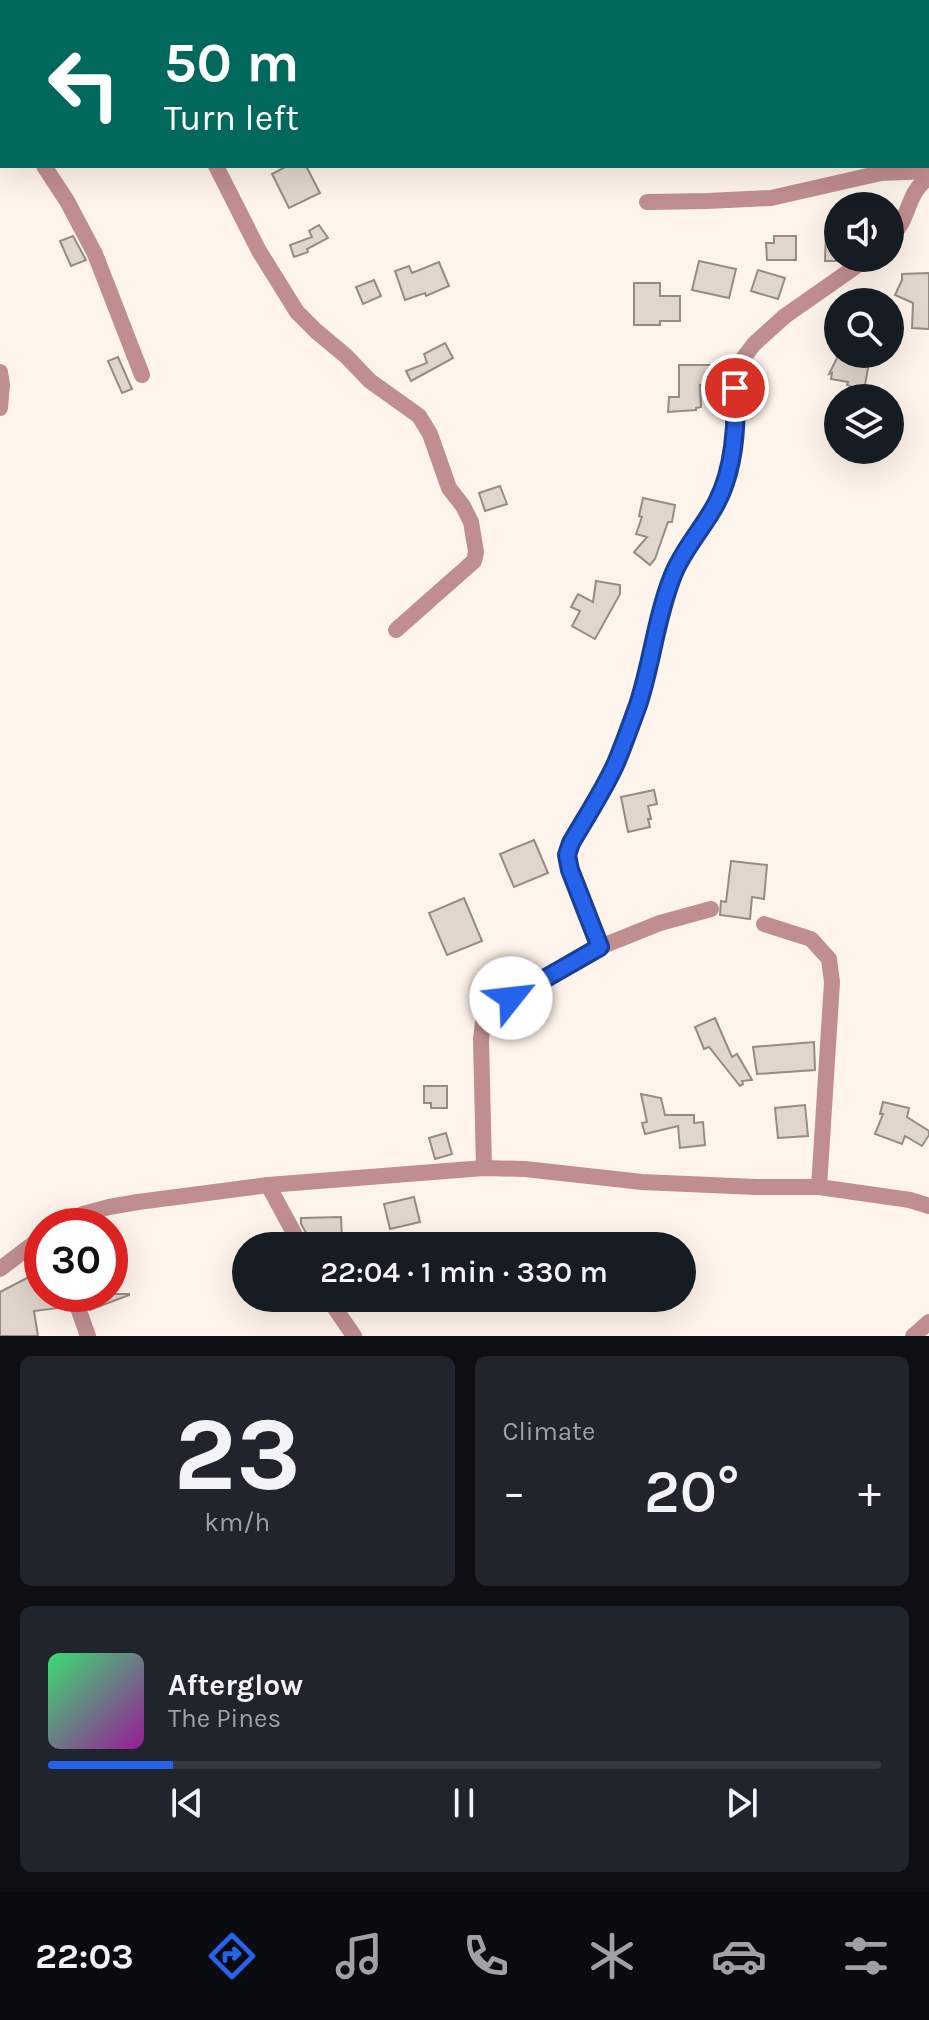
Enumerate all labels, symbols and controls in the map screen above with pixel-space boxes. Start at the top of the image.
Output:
text: 50 m [164,30,299,95]
icon: left [32,32,136,136]
text: Turn left [164,97,299,139]
map controls [824,192,904,464]
button: sound [824,192,904,272]
button: search [824,288,904,368]
pin [701,354,769,422]
icon: arrive [713,366,757,410]
button: layers [824,384,904,464]
position arrow [469,956,553,1040]
speed limit sign: 30 [24,1208,128,1312]
text: 22:04 · 1 min · 330 m [320,1254,608,1290]
text: 23 [173,1394,301,1515]
text: Climate [503,1416,595,1447]
text: 20° [644,1457,740,1527]
text: − [503,1467,526,1518]
text: + [858,1467,881,1518]
text: km/h [204,1507,270,1538]
text: Afterglow [168,1667,303,1703]
text: The Pines [168,1703,281,1734]
icon: previous [165,1781,209,1825]
icon: pause [442,1781,486,1825]
icon: next [720,1781,764,1825]
icon: directions [204,1928,260,1984]
icon: music [331,1928,387,1984]
icon: phone [458,1928,514,1984]
icon: climate [584,1928,640,1984]
icon: car [711,1928,767,1984]
icon: filters [838,1928,894,1984]
text: 22:03 [35,1935,134,1977]

